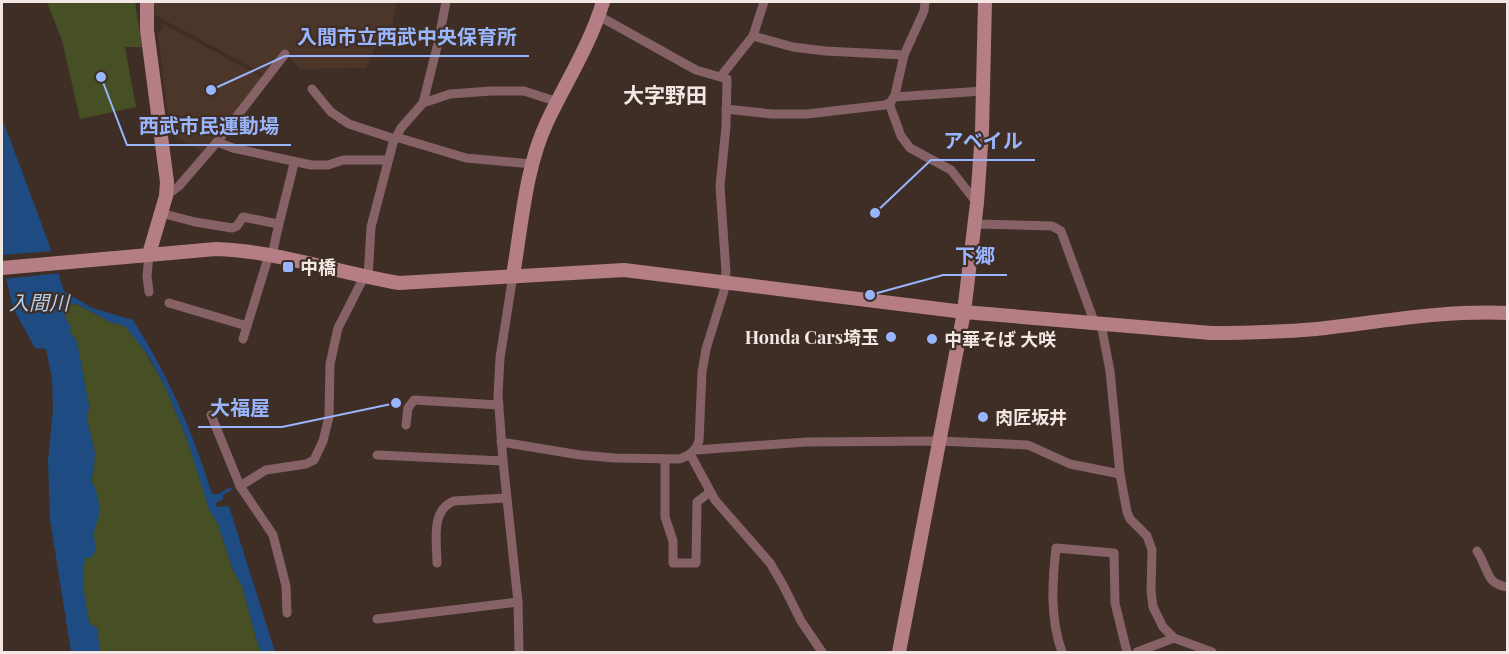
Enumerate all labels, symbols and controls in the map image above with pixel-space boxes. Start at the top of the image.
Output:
callout: 入間市立西武中央保育所 [285,18,529,56]
text: 入間市立西武中央保育所 [297,22,517,49]
district label: 大字野田 [623,80,707,108]
callout: 西武市民運動場 [127,107,291,145]
text: 西武市民運動場 [139,111,279,138]
callout: アベイル [931,122,1035,160]
text: アベイル [943,126,1023,153]
callout: 下郷 [943,237,1007,275]
text: 下郷 [955,241,995,268]
place label: 中橋 [300,255,336,279]
marker: 中橋 [281,260,295,274]
water label: 入間川 [9,288,71,315]
place label: Honda Cars埼玉 [745,325,879,349]
place label: 中華そば 大咲 [944,327,1056,351]
marker: Honda Cars埼玉 [884,330,898,344]
marker: 中華そば 大咲 [925,332,939,346]
callout: 大福屋 [198,389,282,427]
text: 大福屋 [210,393,270,420]
place label: 肉匠坂井 [995,405,1067,429]
marker: 肉匠坂井 [976,410,990,424]

